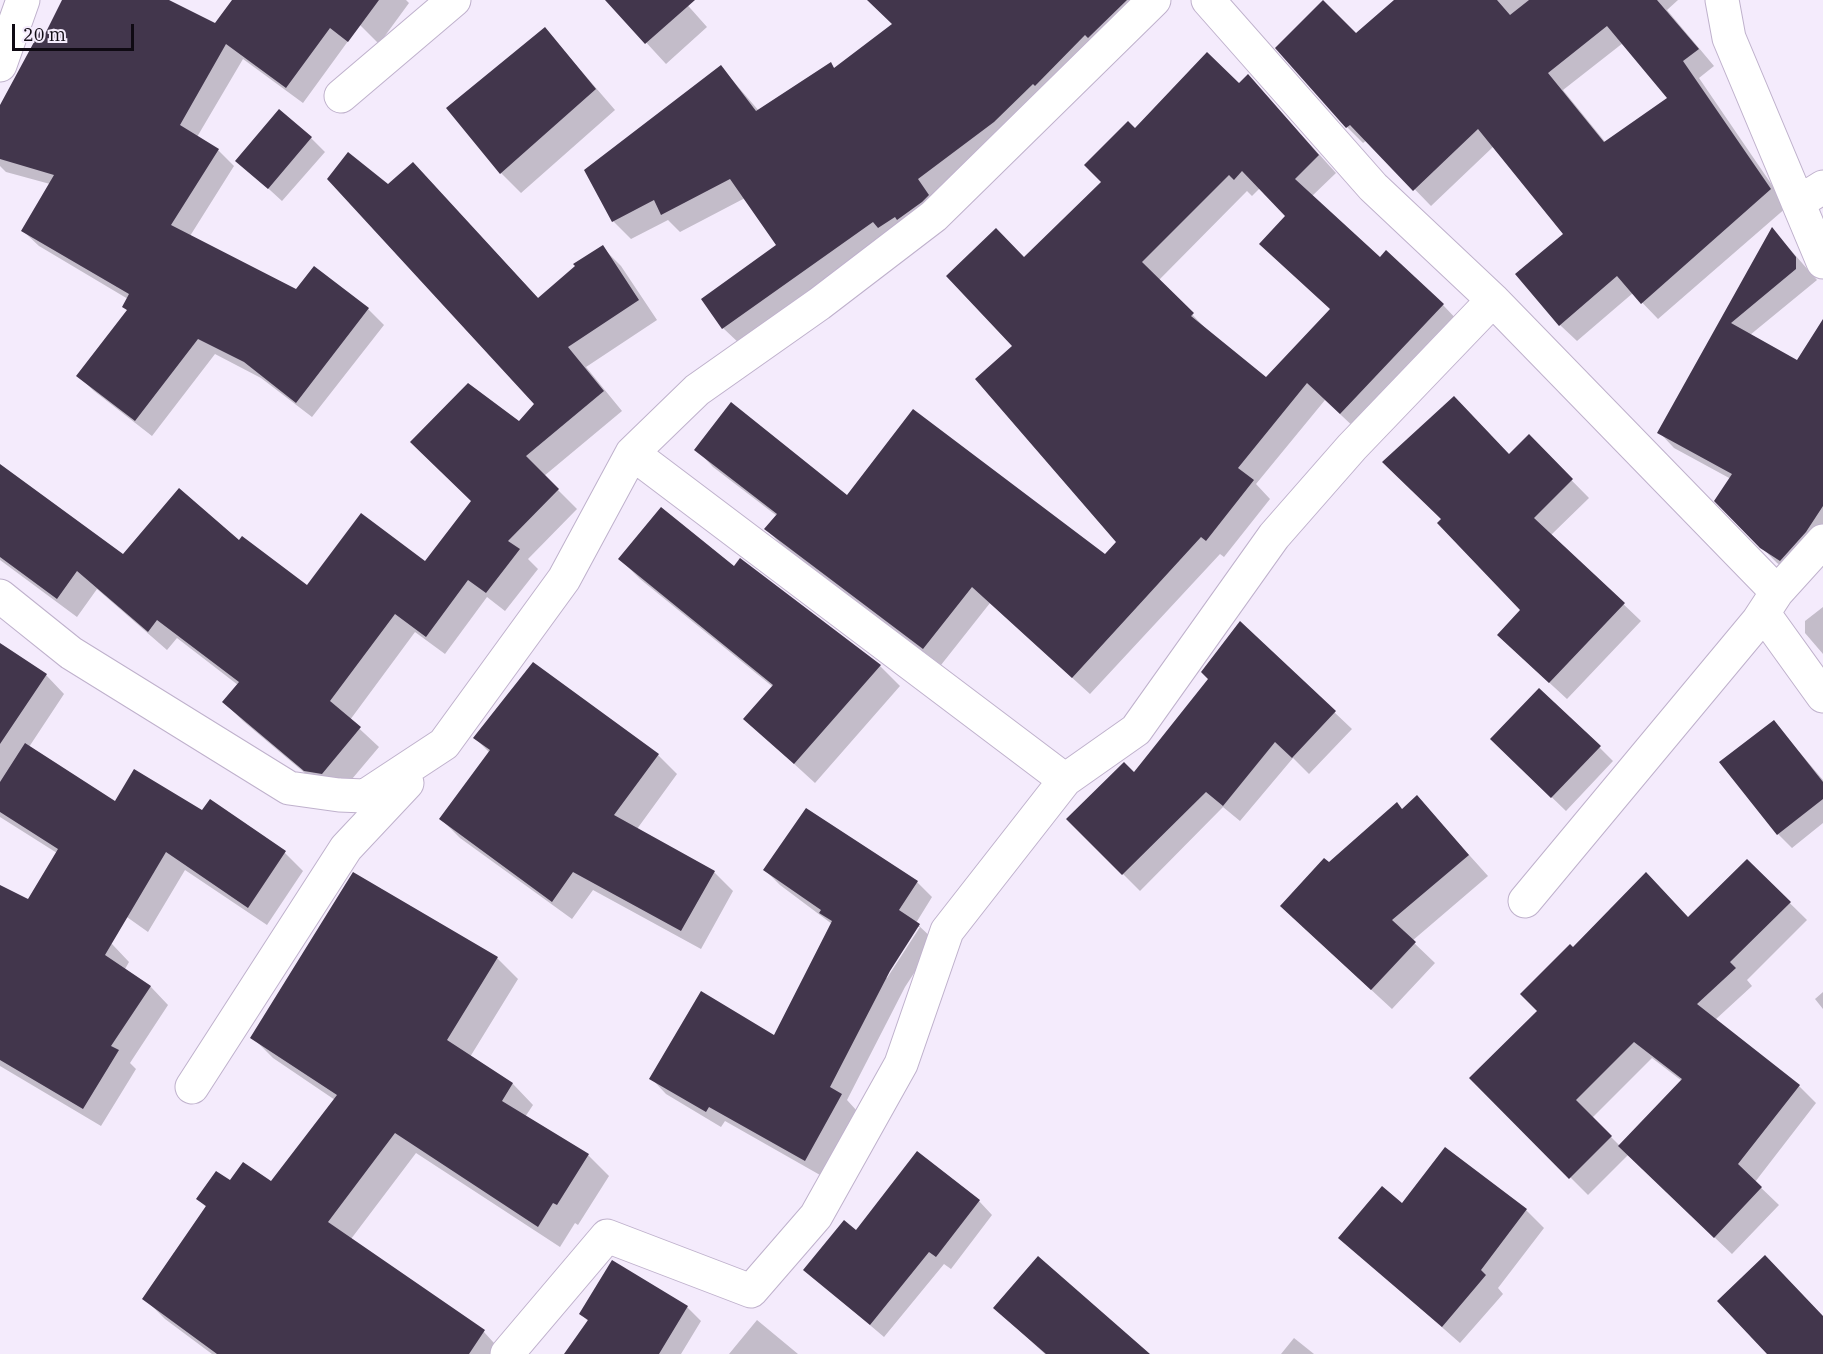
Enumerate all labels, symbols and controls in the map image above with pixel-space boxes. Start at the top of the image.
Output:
scale bar [15,12,136,50]
text: 20 m [23,23,66,46]

